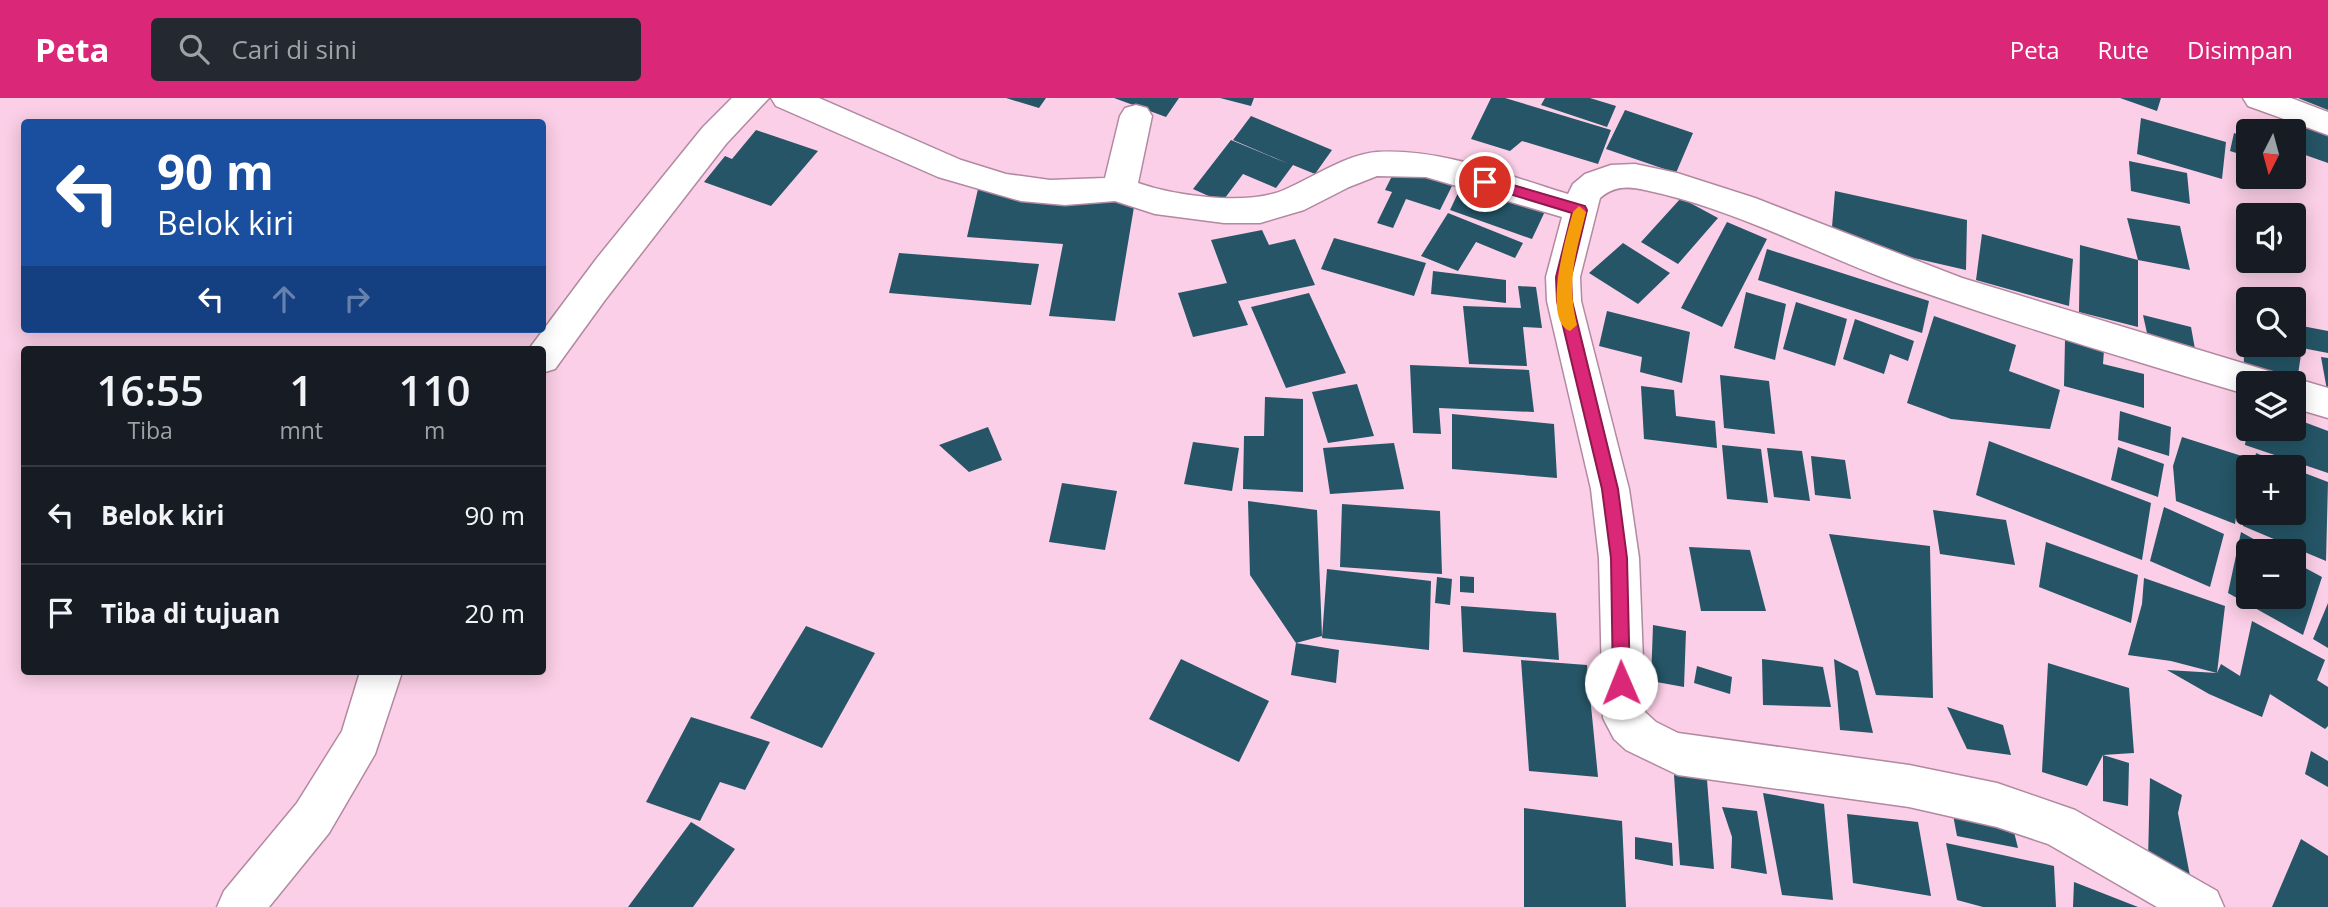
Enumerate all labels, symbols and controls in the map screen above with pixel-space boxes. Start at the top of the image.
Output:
search box [151,18,641,81]
text: Peta [35,27,109,72]
icon: search [175,30,213,68]
text: Cari di sini [231,31,357,67]
text: Peta [2010,33,2060,66]
text: Rute [2098,33,2149,66]
text: Disimpan [2187,33,2293,66]
north arrow [2236,119,2306,189]
map controls [2236,119,2306,609]
text: 90 m [157,138,274,204]
icon: left [42,147,133,238]
pin [1455,152,1515,212]
icon: arrive [1466,163,1504,201]
text: Belok kiri [157,201,294,244]
button: sound [2236,203,2306,273]
icon: left [192,280,230,318]
icon: ahead [265,280,303,318]
icon: right [338,280,376,318]
button: search [2236,287,2306,357]
text: 16:55 [96,361,204,418]
text: 1 [289,361,313,418]
text: 110 [399,361,471,418]
button: layers [2236,371,2306,441]
text: Tiba [128,414,173,446]
text: mnt [279,414,323,446]
text: m [424,414,445,446]
button: + [2236,455,2306,525]
icon: left [42,496,80,534]
text: Belok kiri [101,497,225,533]
text: 90 m [464,497,525,533]
button: − [2236,539,2306,609]
icon: arrive [42,594,80,632]
text: Tiba di tujuan [101,595,280,631]
text: 20 m [464,595,525,631]
position arrow [1584,646,1658,720]

